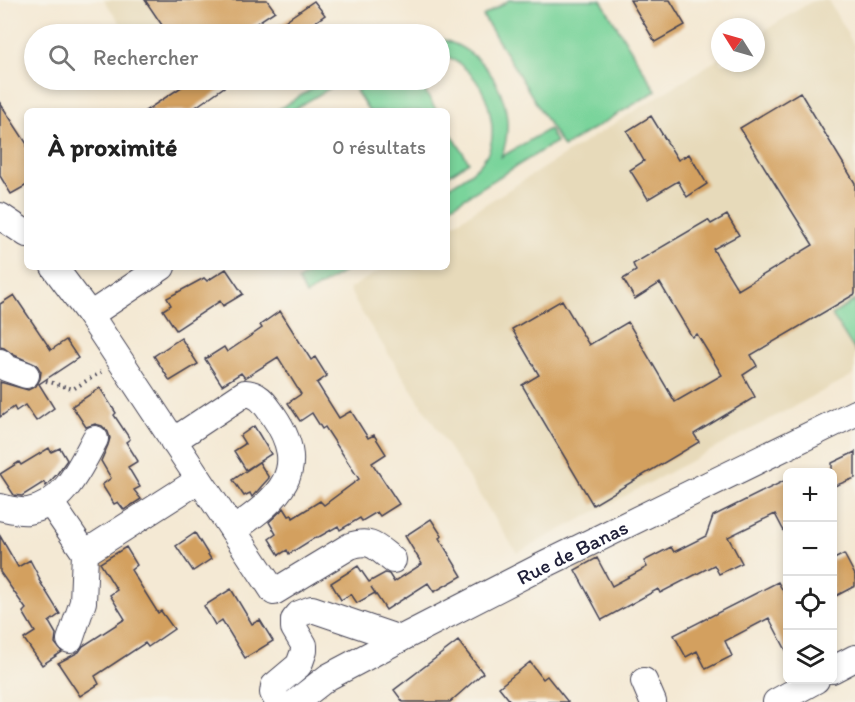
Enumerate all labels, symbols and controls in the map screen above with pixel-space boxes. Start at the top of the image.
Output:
north arrow [711,18,765,72]
search box [24,24,450,90]
icon: search [45,41,78,74]
text: Rechercher [93,44,198,71]
text: À proximité [48,131,177,163]
text: 0 résultats [332,135,426,159]
map controls [783,468,837,684]
button: + [783,468,837,522]
street label: Rue de Banas [512,514,632,590]
button: − [783,522,837,576]
button: locate [783,576,837,630]
button: layers [783,630,837,684]

